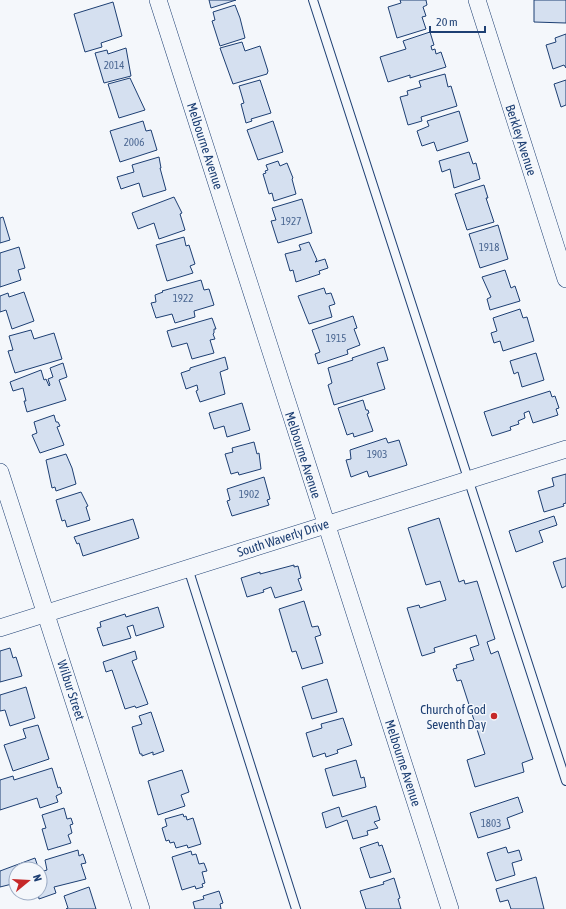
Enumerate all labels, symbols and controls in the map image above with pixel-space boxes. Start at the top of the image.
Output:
scale bar [430,8,485,34]
text: 20 m [436,15,458,29]
house number: 2014 [104,59,124,71]
street label: Melbourne Avenue [184,101,226,191]
street label: Berkley Avenue [502,103,540,178]
house number: 2006 [124,136,144,148]
house number: 1927 [281,215,301,227]
house number: 1918 [479,241,499,253]
house number: 1922 [173,292,193,304]
house number: 1915 [326,332,346,344]
street label: Melbourne Avenue [282,410,324,500]
house number: 1903 [367,448,387,460]
house number: 1902 [239,488,259,500]
street label: South Waverly Drive [235,516,331,560]
street label: Wilbur Street [54,658,88,722]
place label: Church of God Seventh Day [420,702,487,732]
marker: Church of God Seventh Day [489,711,499,721]
street label: Melbourne Avenue [382,718,424,808]
house number: 1803 [481,817,501,829]
north arrow [8,861,48,901]
text: N [31,873,44,883]

